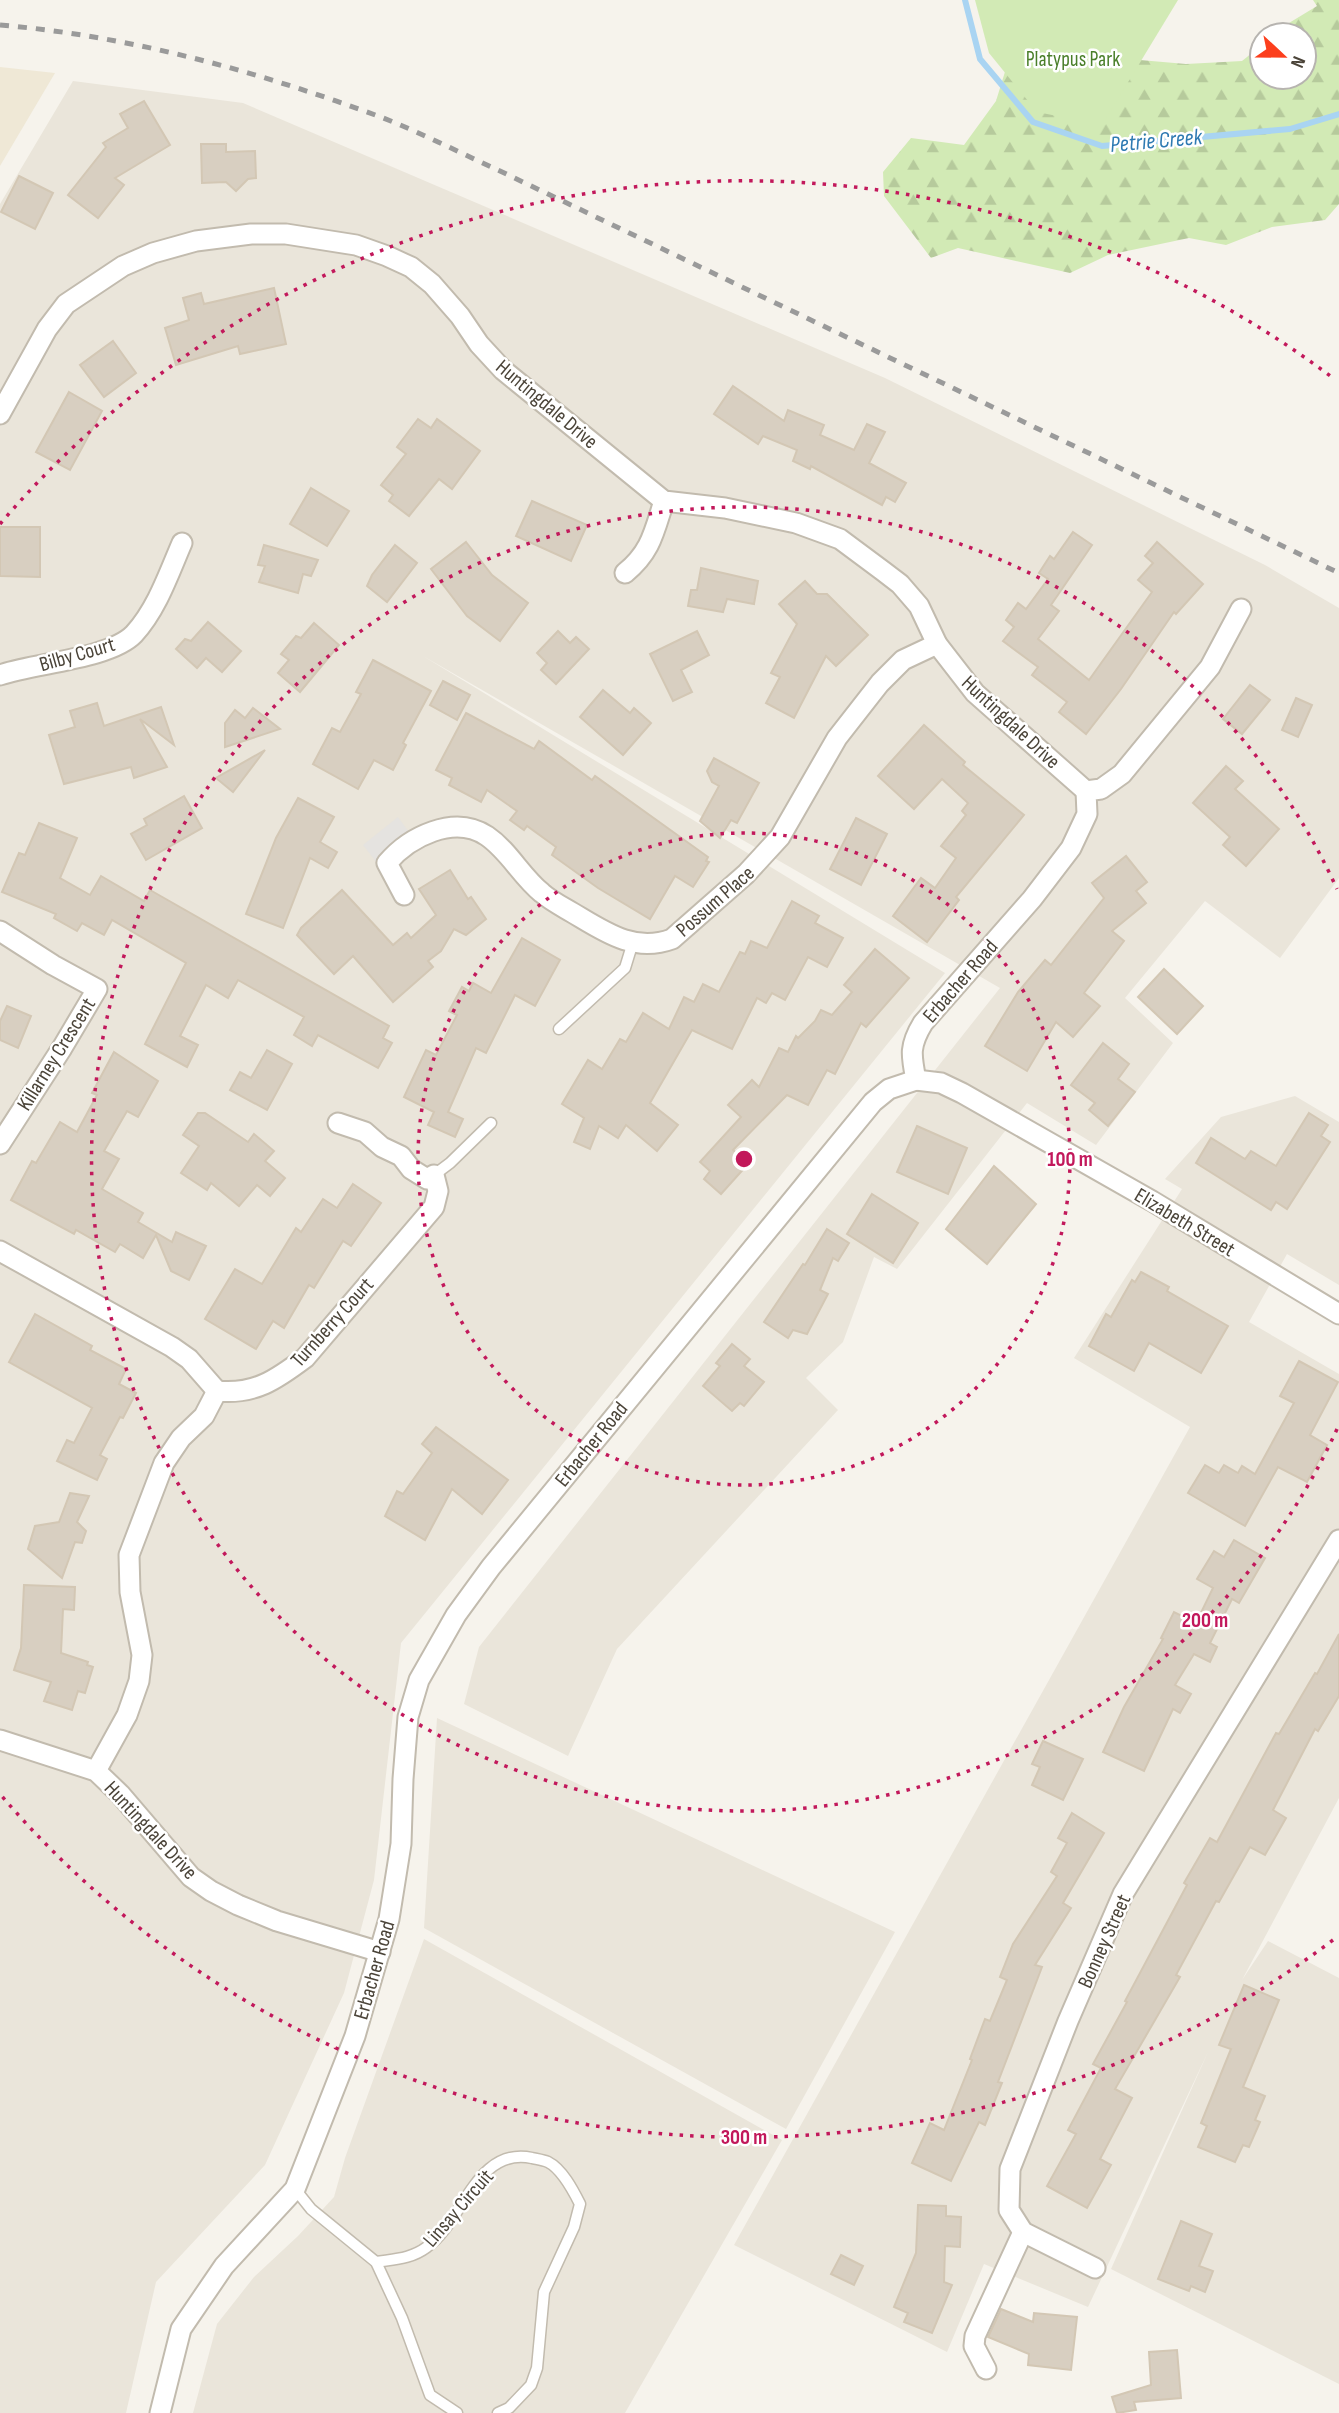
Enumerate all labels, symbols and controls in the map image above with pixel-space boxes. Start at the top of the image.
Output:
north arrow [1248,21,1318,91]
park label: Platypus Park [1026,47,1120,72]
text: N [1285,53,1310,71]
water label: Petrie Creek [1109,123,1205,159]
street label: Huntingdale Drive [491,355,603,454]
street label: Bilby Court [37,632,118,677]
street label: Huntingdale Drive [956,670,1065,774]
street label: Possum Place [671,861,760,942]
street label: Erbacher Road [918,935,1003,1028]
street label: Killarney Crescent [12,993,101,1115]
centre of rings [732,1147,756,1171]
text: 100 m [1047,1147,1093,1172]
street label: Elizabeth Street [1130,1183,1239,1262]
street label: Turnberry Court [286,1272,379,1372]
street label: Erbacher Road [550,1397,633,1492]
text: 200 m [1182,1608,1228,1633]
street label: Huntingdale Drive [99,1776,203,1885]
street label: Bonney Street [1073,1890,1136,1992]
street label: Erbacher Road [348,1918,401,2022]
text: 300 m [721,2125,767,2150]
street label: Linsay Circuit [418,2164,499,2252]

